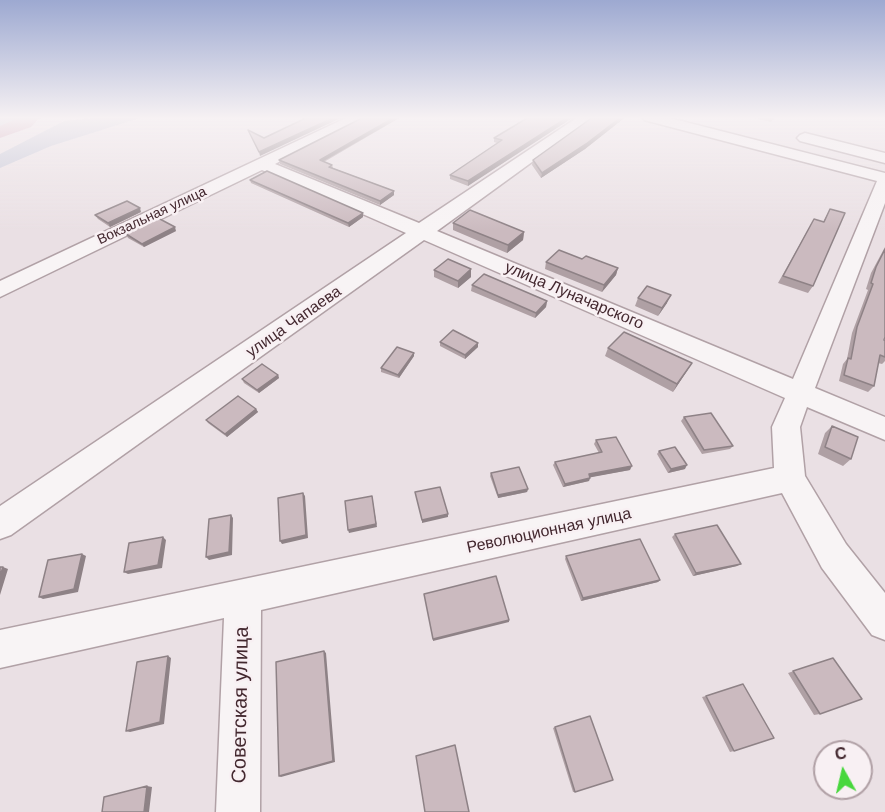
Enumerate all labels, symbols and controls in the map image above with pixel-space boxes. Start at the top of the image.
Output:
street label: Вокзальная улица [95,183,209,249]
street label: улица Луначарского [502,258,646,334]
street label: улица Чапаева [243,282,345,362]
street label: Революционная улица [465,504,633,558]
street label: Советская улица [228,626,254,784]
north arrow [813,740,873,800]
text: С [834,744,848,763]

